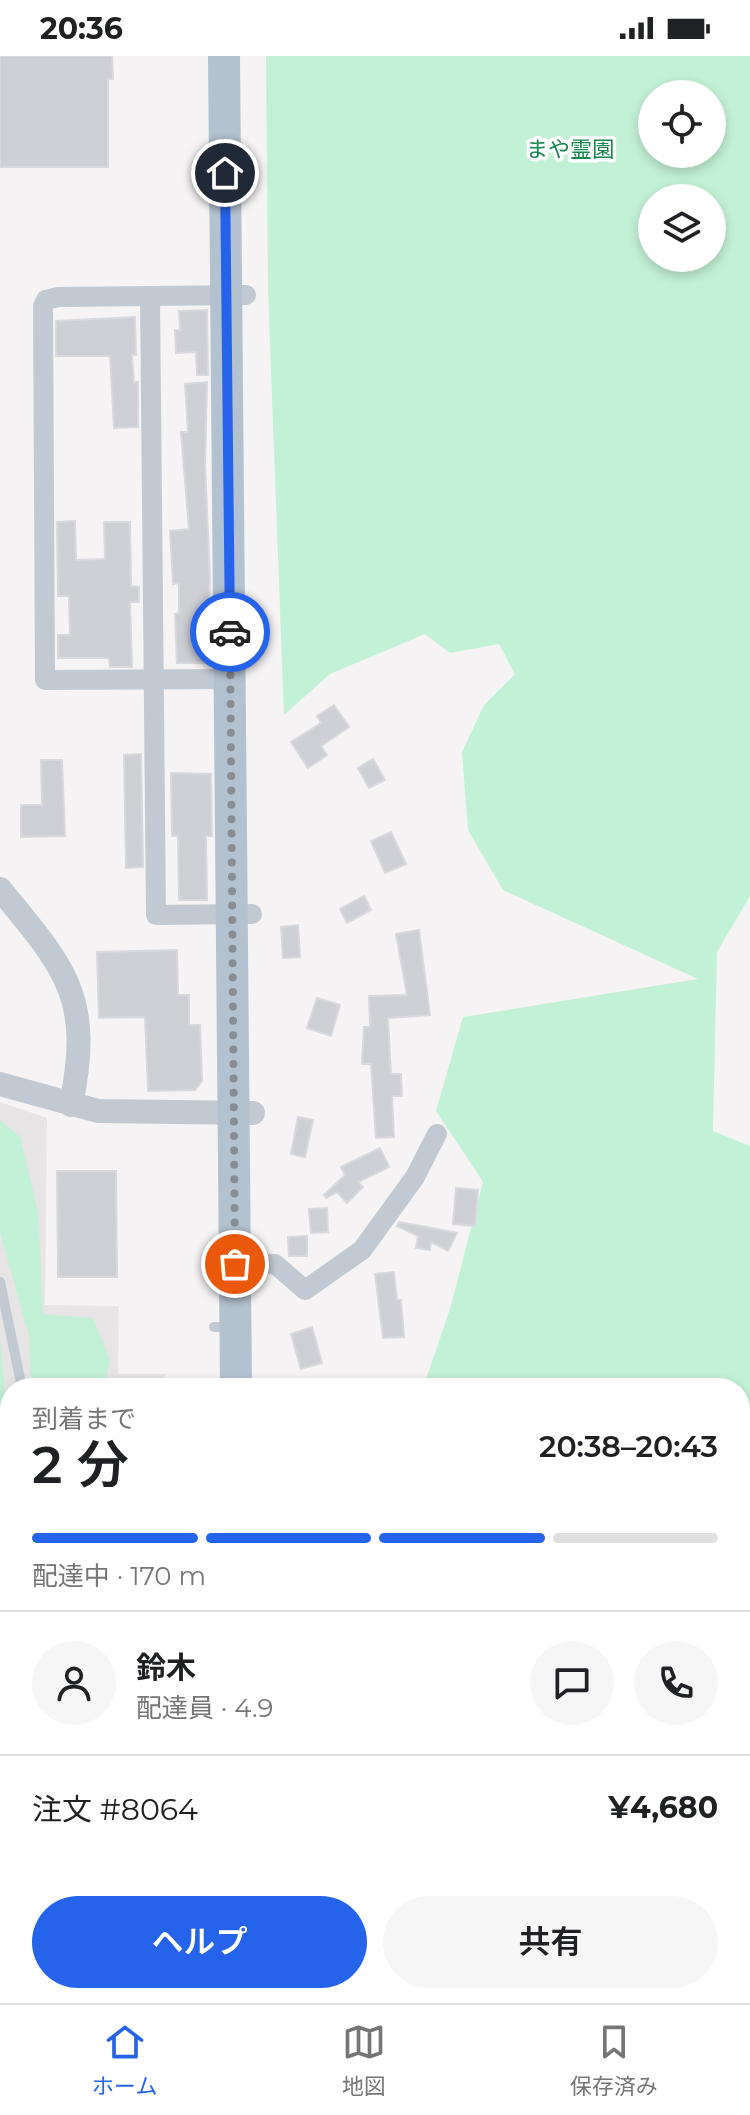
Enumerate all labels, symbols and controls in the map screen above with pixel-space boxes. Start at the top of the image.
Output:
text: 20:36 [40,10,123,47]
map controls [638,80,726,272]
button: locate [638,80,726,168]
park label: まや霊園 [526,136,614,163]
pin [191,139,259,207]
icon: home [203,151,247,195]
button: layers [638,184,726,272]
courier [190,592,270,672]
icon: car [208,610,252,654]
pin [201,1230,269,1298]
icon: bag [213,1242,257,1286]
text: 到着まで [32,1403,136,1435]
text: 20:38–20:43 [539,1428,718,1465]
text: 2 分 [32,1433,129,1496]
text: 配達中 · 170 m [32,1560,206,1592]
button: person [32,1641,116,1725]
button: chat [530,1641,614,1725]
button: phone [634,1641,718,1725]
text: 鈴木 [136,1649,196,1686]
text: 配達員 · 4.9 [136,1692,273,1724]
text: ¥4,680 [608,1789,718,1826]
text: 注文 #8064 [32,1791,198,1828]
button: ヘルプ [32,1896,367,1988]
button: 共有 [383,1896,718,1988]
tab: ホーム [92,2020,157,2100]
tab: 地図 [342,2020,386,2100]
tab: 保存済み [570,2020,658,2100]

